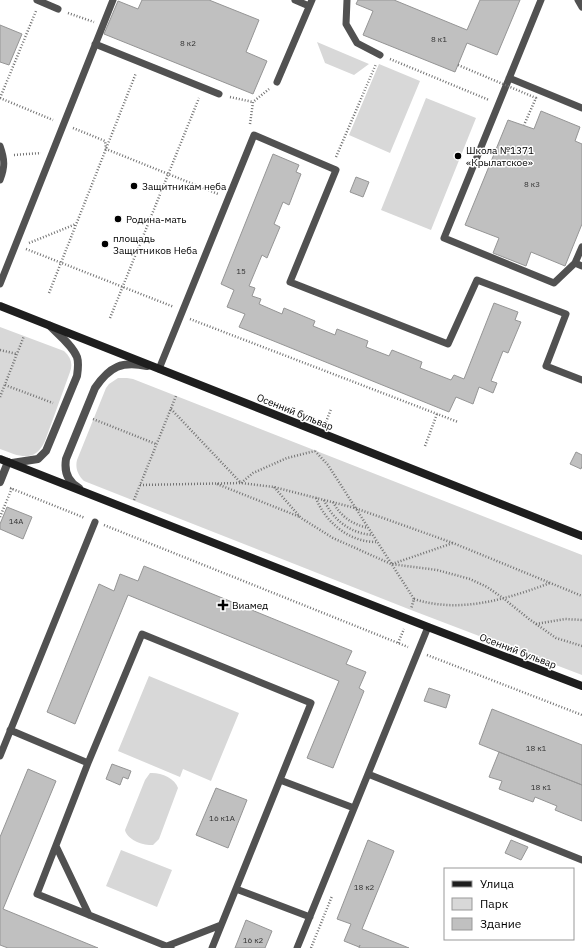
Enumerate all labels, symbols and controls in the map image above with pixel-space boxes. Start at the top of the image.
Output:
house number: 8 к1 [431,34,447,44]
house number: 8 к2 [180,38,196,48]
place label: Школа №1371 «Крылатское» [466,144,534,169]
marker: Школа №1371 «Крылатское» [453,151,463,161]
house number: 8 к3 [524,179,540,189]
place label: Защитникам неба [142,180,227,193]
marker: Защитникам неба [129,181,139,191]
place label: Родина-мать [126,213,186,226]
marker: Родина-мать [113,214,123,224]
place label: площадь Защитников Неба [113,232,198,257]
marker: площадь Защитников Неба [100,239,110,249]
house number: 15 [236,266,246,276]
street label: Осенний бульвар [255,391,335,433]
house number: 14А [9,516,23,526]
marker: Виамед [217,599,229,611]
place label: Виамед [232,599,268,612]
street label: Осенний бульвар [478,630,558,672]
house number: 18 к1 [526,743,547,753]
house number: 18 к1 [531,782,552,792]
house number: 16 к1А [209,813,235,823]
legend [444,868,574,940]
text: Улица [480,876,514,891]
house number: 18 к2 [354,882,375,892]
text: Парк [480,896,509,911]
text: Здание [480,916,522,931]
house number: 16 к2 [243,935,264,945]

